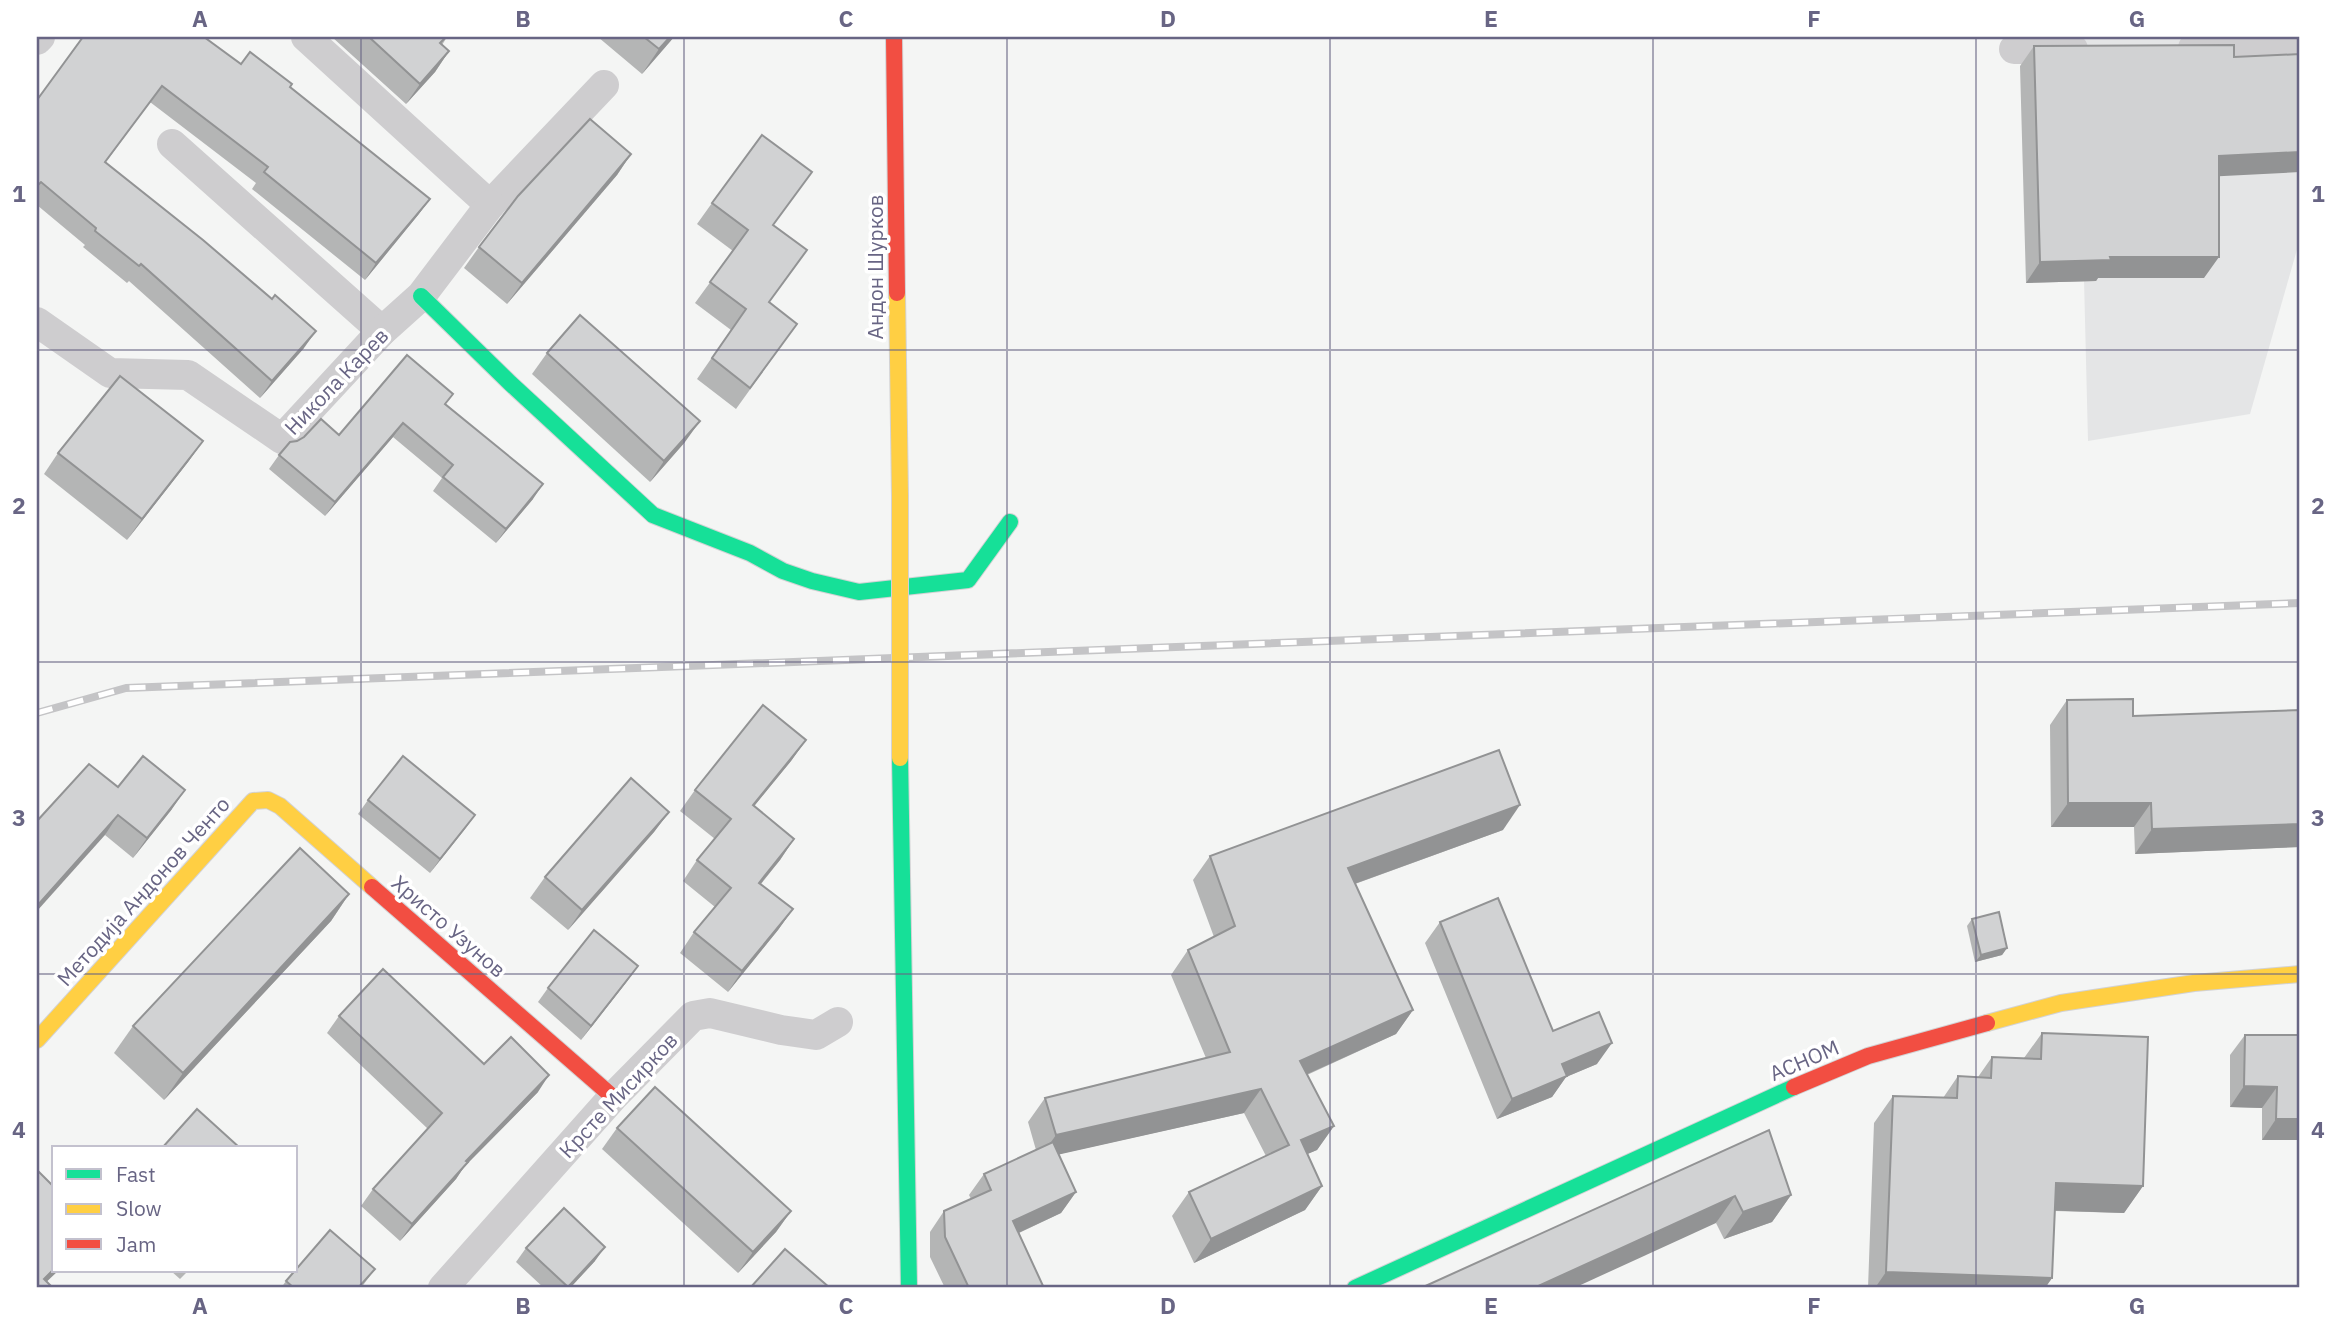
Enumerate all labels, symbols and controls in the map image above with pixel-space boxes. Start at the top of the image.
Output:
text: A [192,3,208,33]
text: B [515,3,531,33]
text: C [839,3,854,33]
text: D [1160,3,1176,33]
text: E [1484,3,1498,33]
text: F [1807,3,1821,33]
text: G [2129,3,2145,33]
text: 1 [12,178,26,208]
text: 1 [2311,178,2325,208]
street label: Андон Шурков [861,195,889,339]
street label: Никола Карев [278,321,394,441]
text: 2 [12,490,26,520]
text: 2 [2311,490,2325,520]
street label: Методија Андонов Ченто [50,790,236,992]
text: 3 [12,802,26,832]
text: 3 [2311,802,2325,832]
street label: Христо Узунов [386,869,512,983]
street label: Крсте Мисирков [553,1026,683,1164]
street label: АСНОМ [1765,1033,1843,1087]
text: 4 [12,1114,26,1144]
text: 4 [2311,1114,2325,1144]
legend [52,1146,298,1272]
text: Fast [116,1160,156,1188]
text: Slow [116,1194,162,1222]
text: Jam [116,1230,156,1258]
text: A [192,1290,208,1320]
text: B [515,1290,531,1320]
text: C [839,1290,854,1320]
text: D [1160,1290,1176,1320]
text: E [1484,1290,1498,1320]
text: F [1807,1290,1821,1320]
text: G [2129,1290,2145,1320]

